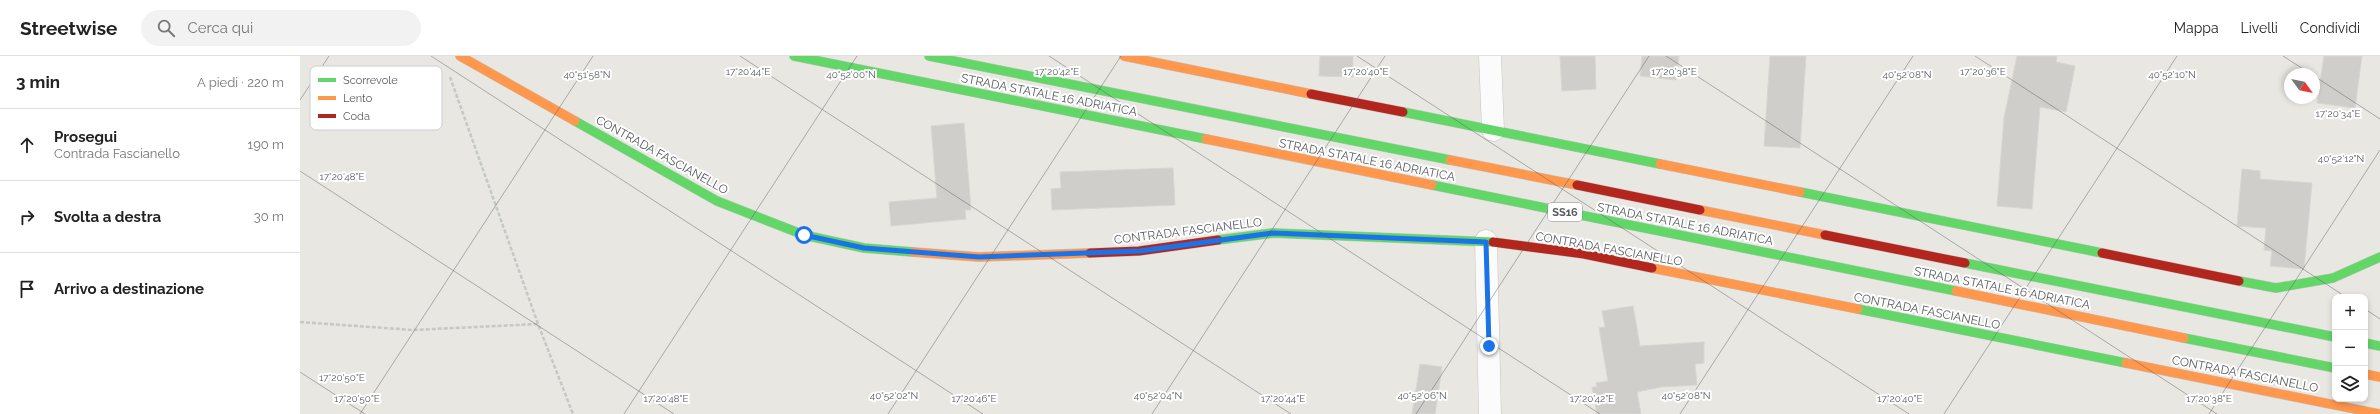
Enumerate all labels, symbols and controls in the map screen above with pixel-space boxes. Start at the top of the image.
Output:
search box [141,10,421,46]
text: Streetwise [20,17,117,39]
icon: search [155,17,177,39]
text: Cerca qui [187,19,253,37]
text: Mappa [2174,20,2219,36]
text: Livelli [2241,20,2278,36]
text: Condividi [2300,20,2360,36]
legend [310,66,442,130]
text: 17°20'44"E [726,66,770,77]
text: 17°20'42"E [1035,66,1079,77]
text: 17°20'40"E [1343,66,1389,77]
text: 17°20'38"E [1651,66,1697,77]
text: 17°20'36"E [1960,66,2006,77]
north arrow [2284,68,2320,104]
text: 40°51'58"N [563,69,611,80]
text: 40°52'00"N [826,69,876,80]
text: 40°52'08"N [1882,69,1932,80]
text: 40°52'10"N [2148,69,2196,80]
street label: STRADA STATALE 16 ADRIATICA [960,71,1138,119]
text: 3 min [16,72,60,92]
text: Scorrevole [343,74,398,87]
text: A piedi · 220 m [197,75,284,90]
text: Lento [343,92,373,105]
text: 17°20'34"E [2315,108,2361,119]
text: Coda [343,110,370,123]
street label: CONTRADA FASCIANELLO [593,113,731,197]
text: Prosegui [54,128,117,146]
icon: ahead [16,134,38,156]
street label: STRADA STATALE 16 ADRIATICA [1278,136,1456,184]
text: 190 m [248,137,284,152]
text: Contrada Fascianello [54,146,180,161]
text: 40°52'12"N [2318,153,2364,164]
text: 17°20'48"E [319,171,365,182]
street label: STRADA STATALE 16 ADRIATICA [1596,200,1774,248]
road number: SS16 [1548,203,1582,221]
icon: right [16,206,38,228]
text: Svolta a destra [54,208,161,226]
text: 30 m [254,209,284,224]
street label: CONTRADA FASCIANELLO [1113,215,1263,247]
route start [795,226,813,244]
street label: CONTRADA FASCIANELLO [1534,229,1684,269]
street label: STRADA STATALE 16 ADRIATICA [1913,264,2091,312]
icon: arrive [16,278,38,300]
text: Arrivo a destinazione [54,280,204,298]
street label: CONTRADA FASCIANELLO [1853,290,2001,332]
map controls [2332,294,2368,402]
button: + [2332,294,2368,330]
button: − [2332,330,2368,366]
route end [1480,337,1498,355]
street label: CONTRADA FASCIANELLO [2171,353,2319,395]
button: layers [2332,366,2368,402]
text: 17°20'50"E [319,372,365,383]
text: 40°52'02"N [870,390,918,401]
text: 40°52'04"N [1134,390,1182,401]
text: 40°52'06"N [1397,390,1447,401]
text: 40°52'08"N [1661,390,1711,401]
text: 17°20'50"E [334,393,380,404]
text: 17°20'48"E [643,393,689,404]
text: 17°20'46"E [951,393,997,404]
text: 17°20'44"E [1261,393,1305,404]
text: 17°20'42"E [1570,393,1614,404]
text: 17°20'40"E [1877,393,1923,404]
text: 17°20'38"E [2186,393,2232,404]

